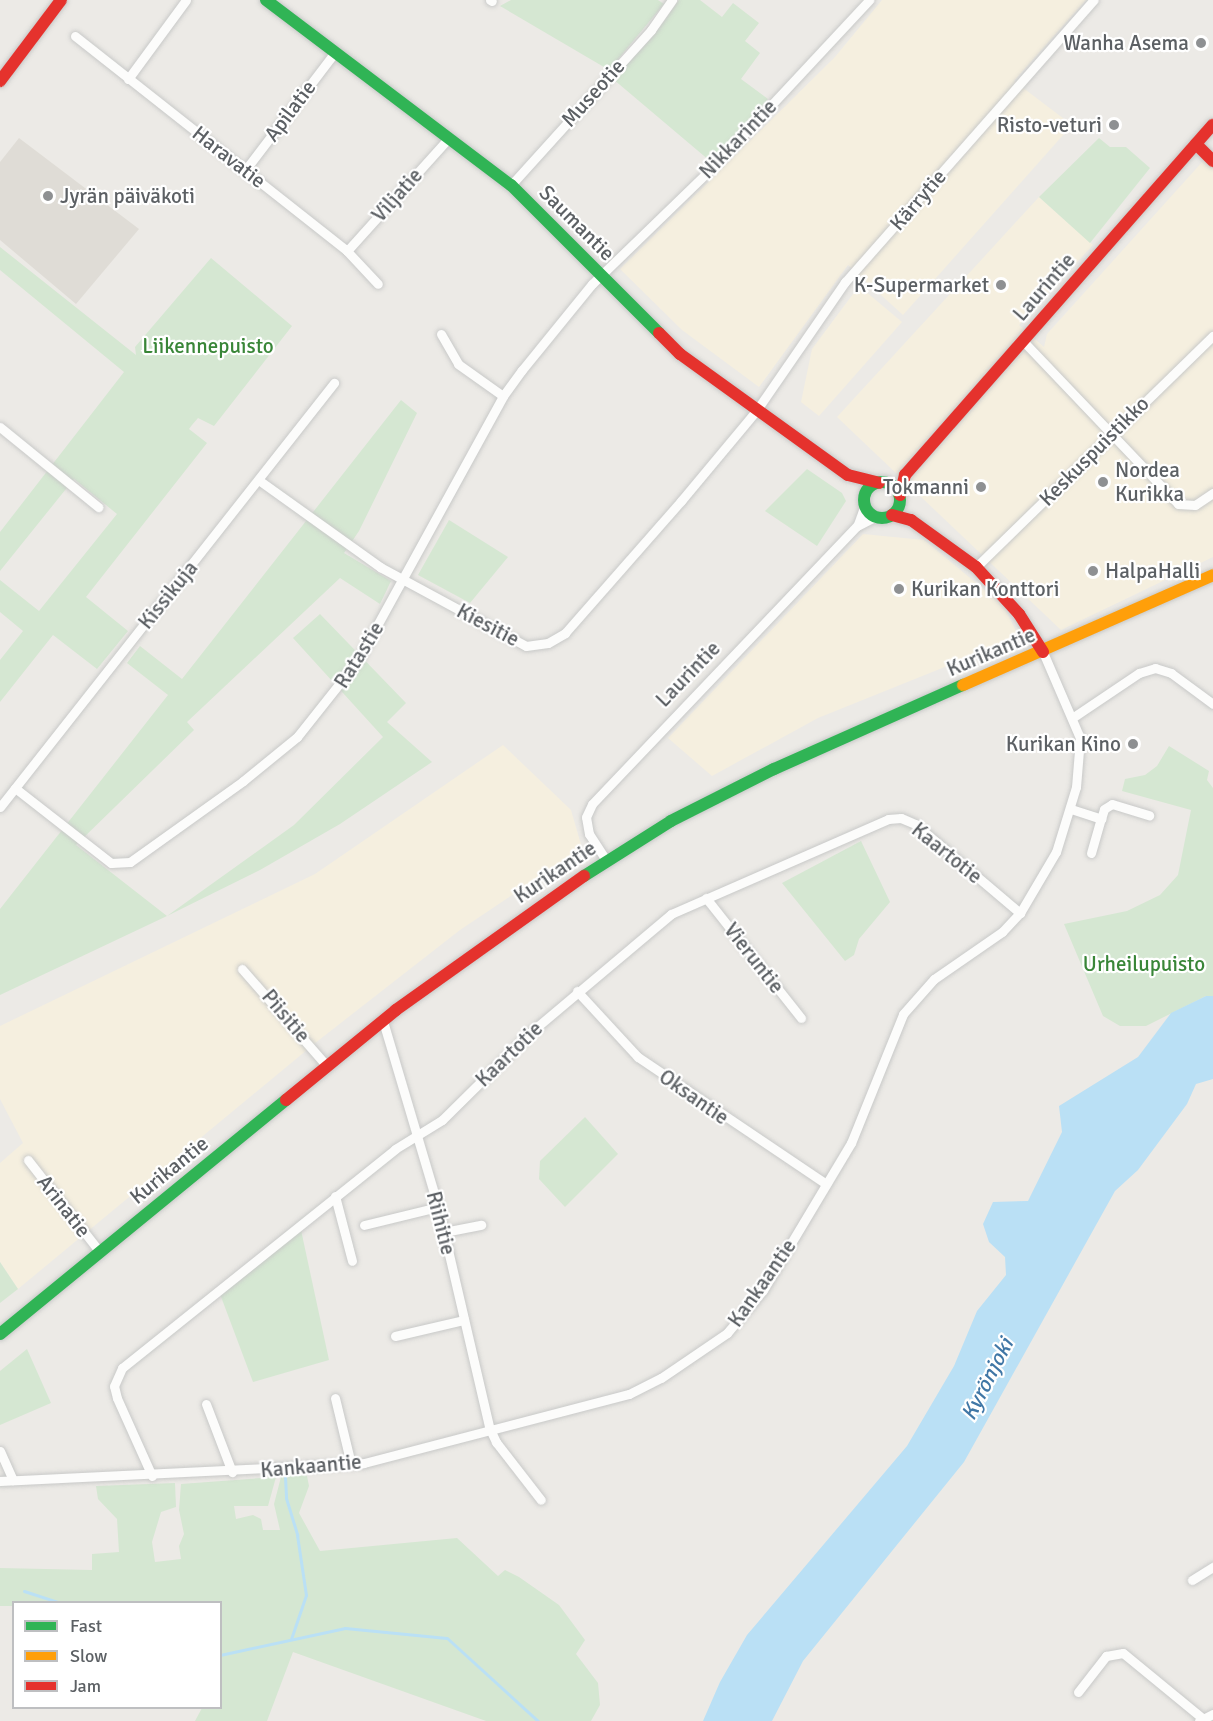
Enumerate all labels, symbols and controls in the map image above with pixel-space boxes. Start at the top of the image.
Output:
place label: Wanha Asema [1063,30,1189,56]
marker: Wanha Asema [1194,36,1208,50]
street label: Museotie [556,54,630,132]
street label: Apilatie [259,75,321,147]
street label: Nikkarintie [694,94,782,184]
place label: Risto-veturi [997,112,1102,138]
marker: Risto-veturi [1107,118,1121,132]
street label: Haravatie [187,120,271,194]
street label: Viljatie [366,163,428,227]
street label: Kärrytie [885,164,951,236]
street label: Saumantie [534,180,620,266]
place label: Jyrän päiväkoti [60,183,195,209]
marker: Jyrän päiväkoti [41,189,55,203]
street label: Laurintie [1008,248,1080,326]
place label: K-Supermarket [854,272,989,298]
marker: K-Supermarket [994,278,1008,292]
park label: Liikennepuisto [142,333,274,359]
street label: Keskuspuistikko [1034,391,1154,511]
place label: Nordea Kurikka [1115,457,1184,507]
place label: Tokmanni [883,474,969,500]
marker: Nordea Kurikka [1096,475,1110,489]
marker: Tokmanni [974,480,988,494]
street label: Kissikuja [133,556,203,634]
place label: HalpaHalli [1105,558,1200,584]
marker: HalpaHalli [1086,564,1100,578]
place label: Kurikan Konttori [911,576,1059,602]
marker: Kurikan Konttori [892,582,906,596]
street label: Kiesitie [452,598,524,652]
street label: Ratastie [329,617,389,693]
street label: Kurikantie [943,622,1039,682]
street label: Laurintie [651,636,725,712]
place label: Kurikan Kino [1006,731,1121,757]
marker: Kurikan Kino [1126,737,1140,751]
street label: Kaartotie [907,817,987,889]
street label: Kurikantie [509,835,601,909]
street label: Vieruntie [719,918,789,998]
park label: Urheilupuisto [1083,951,1205,977]
street label: Piisitie [256,984,316,1048]
street label: Kaartotie [470,1016,548,1092]
street label: Oksantie [654,1064,734,1130]
street label: Kurikantie [125,1131,213,1209]
street label: Arinatie [32,1170,96,1242]
street label: Riihitie [421,1189,461,1257]
street label: Kankaantie [723,1234,801,1332]
water label: Kyrönjoki [955,1334,1019,1424]
street label: Kankaantie [259,1449,363,1483]
legend [12,1601,222,1709]
text: Fast [70,1615,102,1637]
text: Slow [70,1645,107,1667]
text: Jam [70,1675,101,1697]

